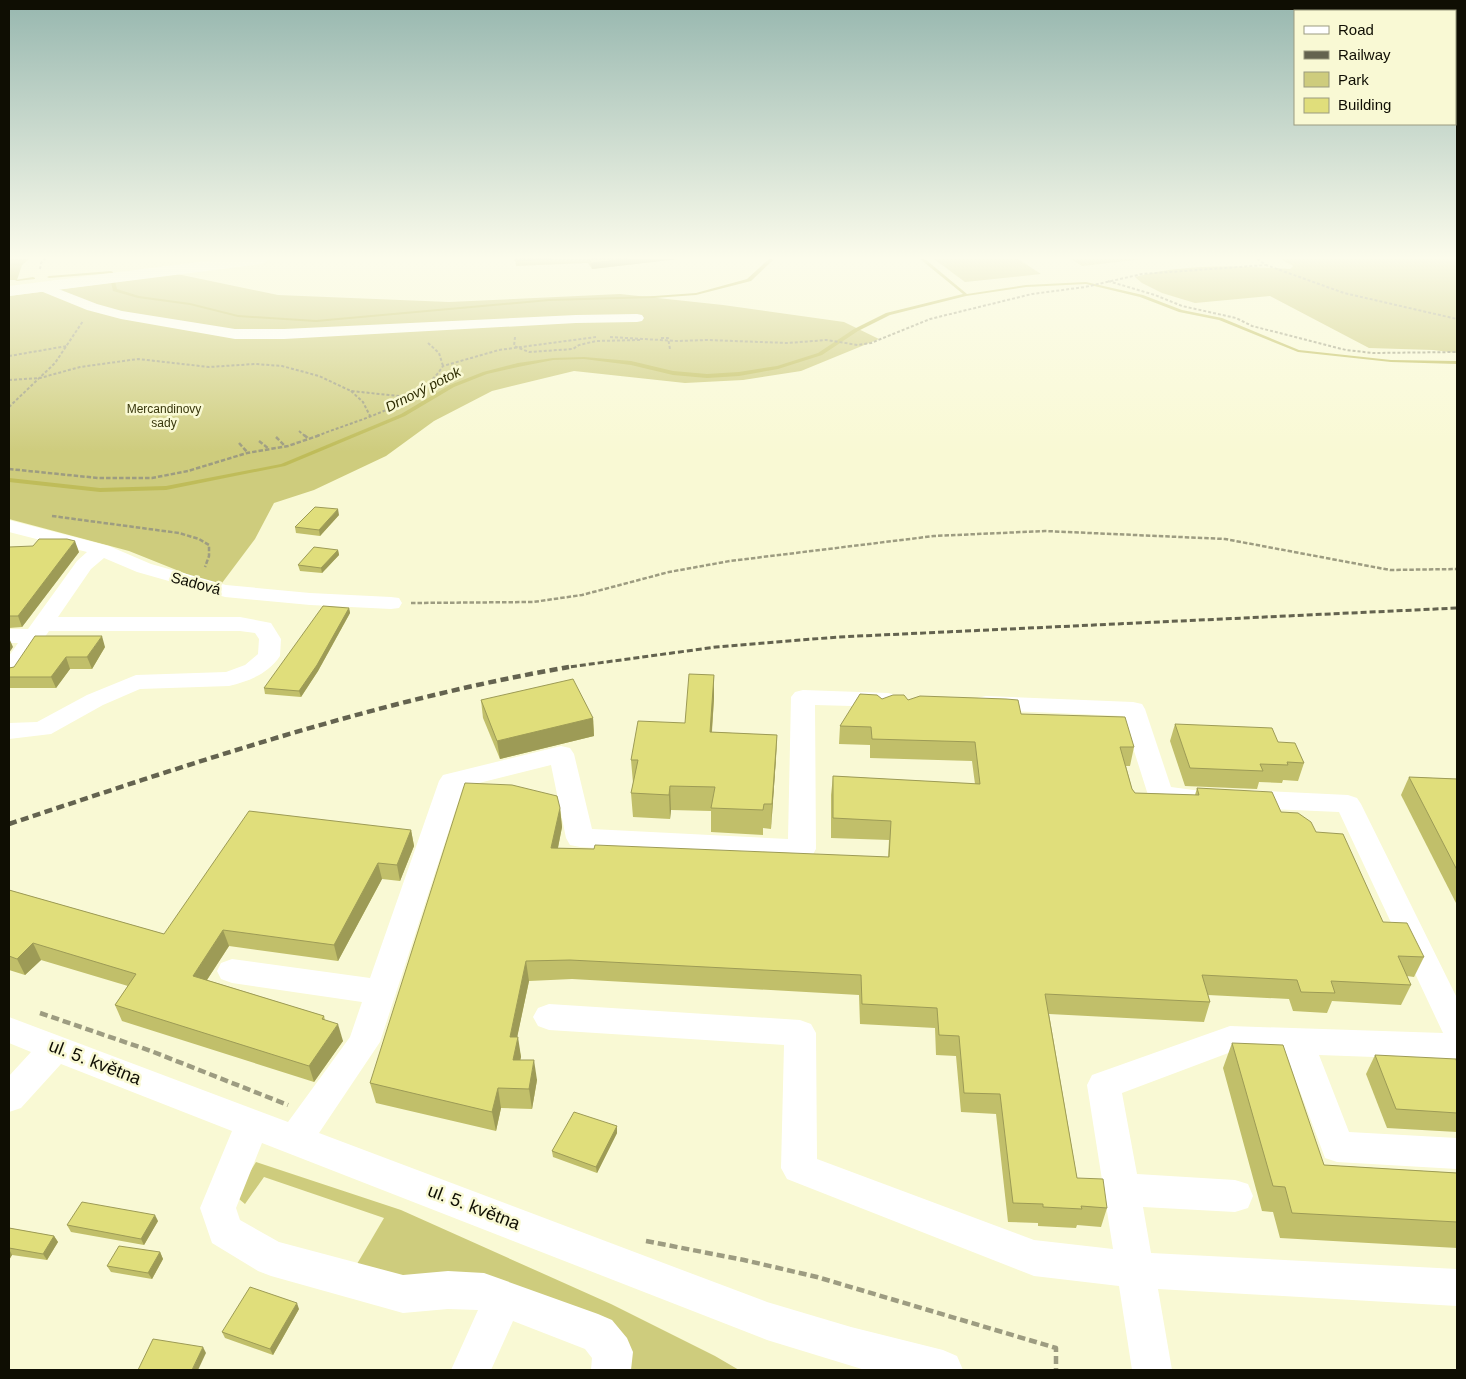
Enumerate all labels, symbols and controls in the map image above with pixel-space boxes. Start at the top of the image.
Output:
legend [1294,10,1456,125]
text: Road [1338,21,1374,38]
text: Railway [1338,46,1391,63]
text: Park [1338,71,1369,88]
text: Building [1338,96,1391,113]
water label: Drnový potok [383,363,464,415]
park label: Mercandinovy sady [127,402,201,430]
street label: Sadová [169,568,223,598]
street label: ul. 5. května [46,1035,145,1089]
street label: ul. 5. května [425,1180,524,1234]

